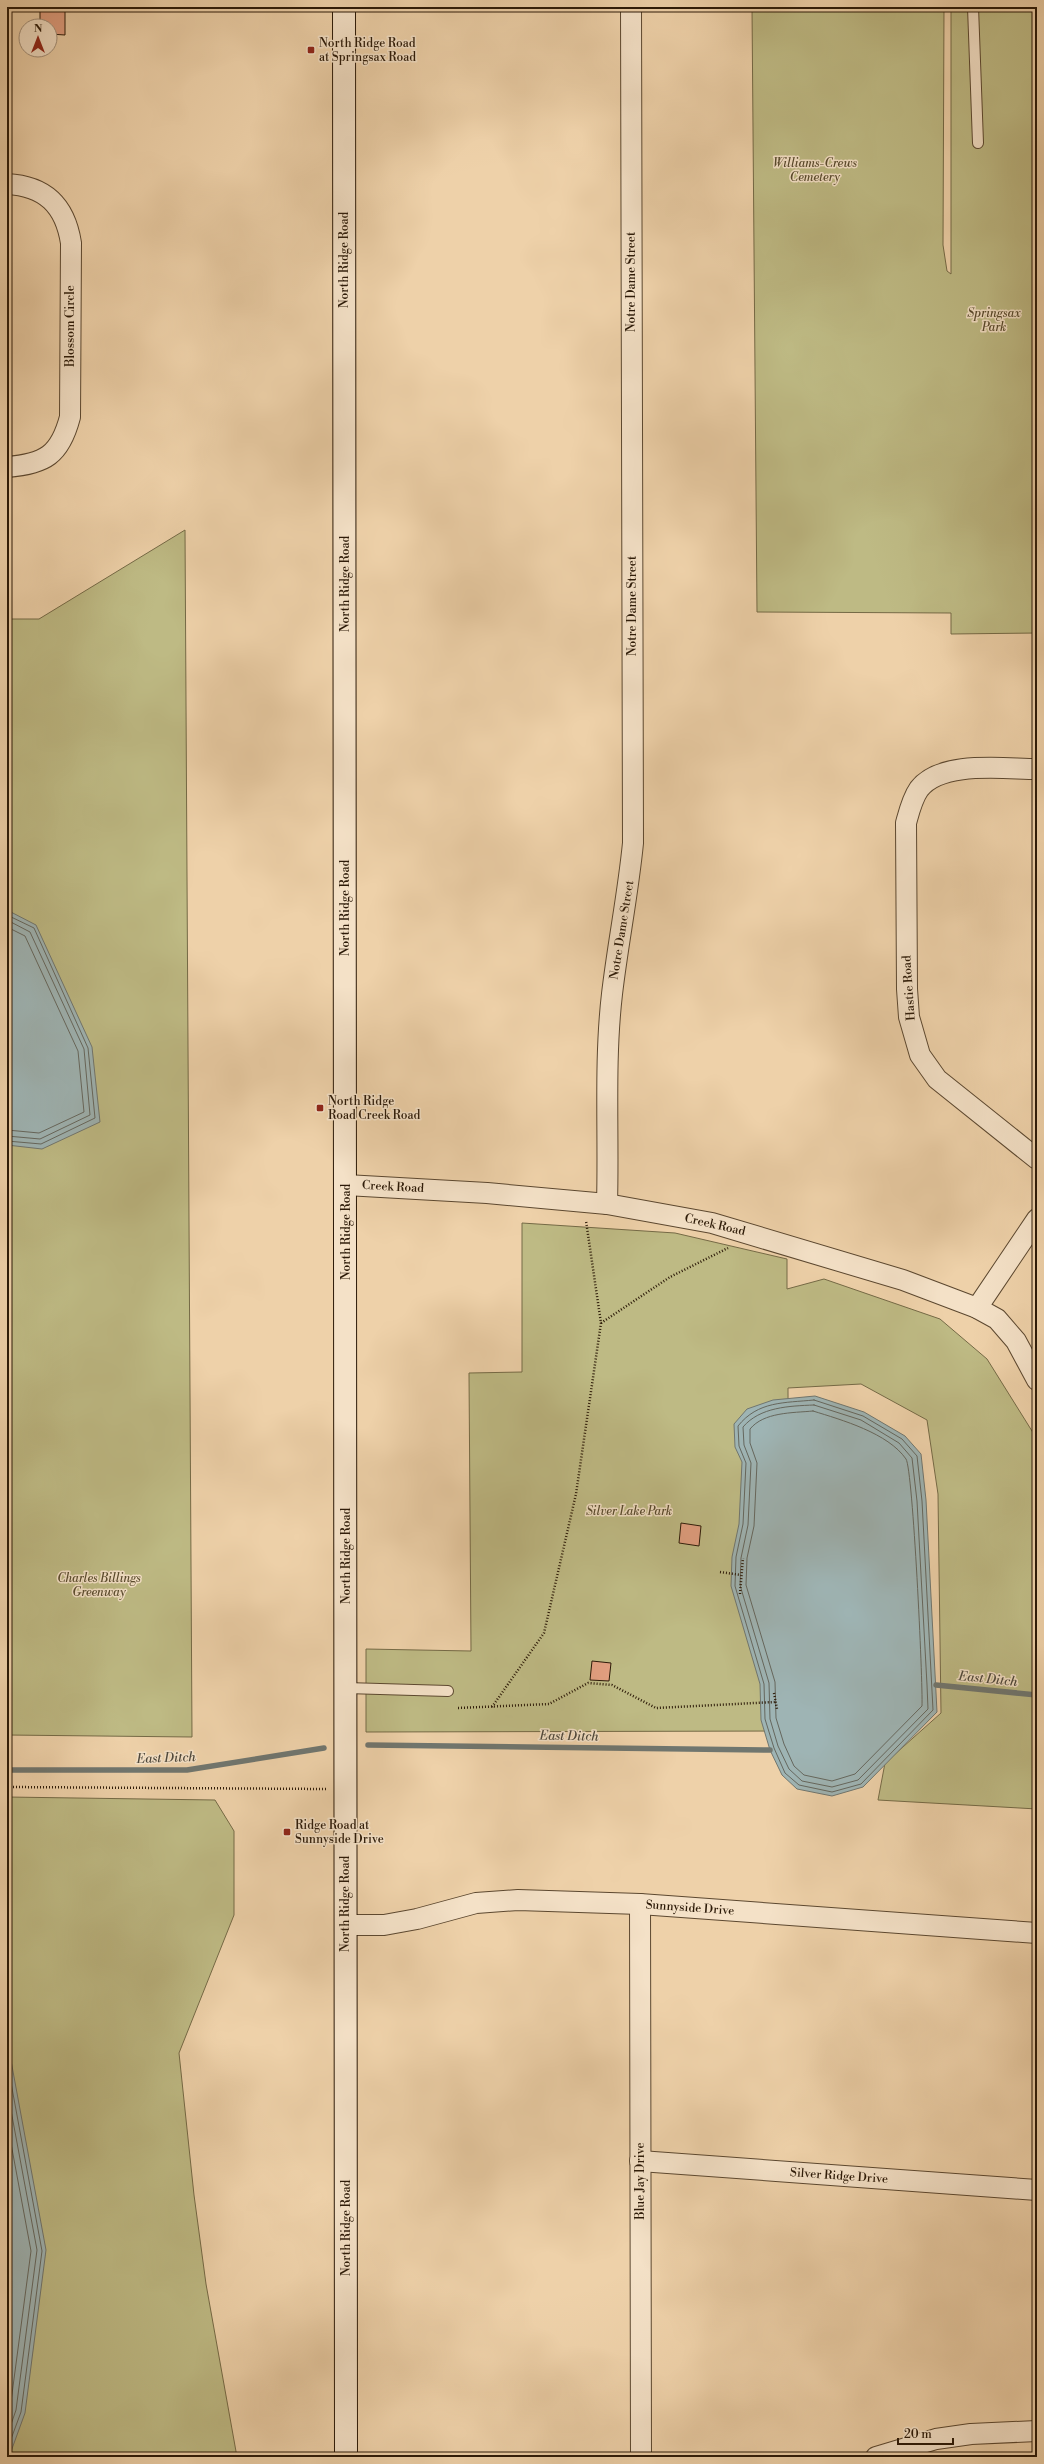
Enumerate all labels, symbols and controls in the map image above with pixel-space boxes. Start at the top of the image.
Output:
north arrow [18,18,58,58]
text: N [34,22,43,36]
place label: North Ridge Road at Springsax Road [319,36,416,65]
marker: North Ridge Road at Springsax Road [306,45,316,55]
park label: Williams-Crews Cemetery [773,156,857,185]
street label: North Ridge Road [337,212,352,308]
street label: Notre Dame Street [624,231,639,332]
street label: Blossom Circle [63,285,78,368]
park label: Springsax Park [967,306,1021,335]
street label: North Ridge Road [338,536,353,632]
street label: Notre Dame Street [625,555,640,656]
street label: North Ridge Road [338,860,353,956]
street label: Notre Dame Street [607,879,637,981]
street label: Hastie Road [899,955,919,1021]
place label: North Ridge Road Creek Road [328,1094,421,1123]
marker: North Ridge Road Creek Road [315,1103,325,1113]
street label: Creek Road [362,1178,425,1196]
street label: North Ridge Road [339,1184,354,1280]
street label: Creek Road [683,1211,747,1239]
park label: Silver Lake Park [586,1504,672,1519]
street label: North Ridge Road [339,1508,354,1604]
park label: Charles Billings Greenway [57,1571,141,1600]
water label: East Ditch [957,1668,1019,1690]
water label: East Ditch [538,1727,599,1745]
water label: East Ditch [135,1749,197,1767]
place label: Ridge Road at Sunnyside Drive [295,1818,384,1847]
marker: Ridge Road at Sunnyside Drive [282,1827,292,1837]
street label: North Ridge Road [338,1856,353,1952]
street label: Sunnyside Drive [645,1897,735,1919]
street label: Blue Jay Drive [633,2142,648,2221]
street label: Silver Ridge Drive [789,2165,889,2187]
street label: North Ridge Road [339,2180,354,2276]
scale bar [898,2420,953,2446]
text: 20 m [904,2427,932,2442]

